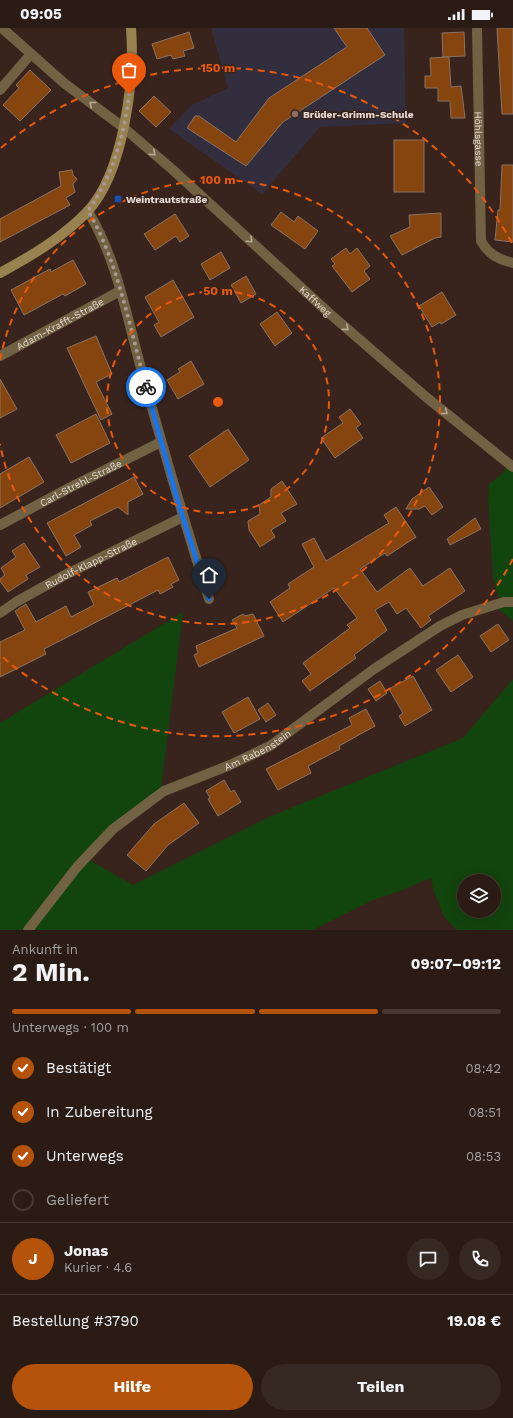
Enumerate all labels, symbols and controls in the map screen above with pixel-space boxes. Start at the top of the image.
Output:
text: 09:05 [20,5,62,23]
pin [112,53,146,94]
icon: bag [118,59,140,81]
text: 150 m [201,61,235,75]
one-way arrow [90,102,97,109]
marker: Brüder-Grimm-Schule [290,109,300,119]
place label: Brüder-Grimm-Schule [303,109,414,120]
street label: Höhlsgasse [473,111,485,167]
one-way arrow [149,148,156,155]
text: 100 m [200,173,236,187]
marker: Weintrautstraße [113,194,123,204]
place label: Weintrautstraße [126,194,207,205]
one-way arrow [245,235,253,243]
text: 50 m [203,284,233,298]
street label: Kaffweg [297,284,334,319]
street label: Adam-Krafft-Straße [14,296,106,352]
one-way arrow [341,323,349,330]
courier [126,367,166,407]
icon: bike [135,376,157,398]
centre of rings [211,395,225,409]
one-way arrow [440,408,447,415]
street label: Carl-Strehl-Straße [38,458,124,509]
street label: Rudolf-Klapp-Straße [43,535,139,591]
pin [192,558,226,599]
icon: home [198,564,220,586]
street label: Am Rabenstein [223,728,293,773]
map controls [457,874,501,918]
button: layers [457,874,501,918]
text: Ankunft in [12,942,78,957]
text: 09:07–09:12 [411,955,501,973]
text: 2 Min. [12,957,90,987]
text: Unterwegs · 100 m [12,1020,129,1035]
icon: check [12,1057,34,1079]
text: Bestätigt [46,1059,111,1077]
text: 08:42 [466,1061,501,1076]
icon: check [12,1101,34,1123]
text: In Zubereitung [46,1103,153,1121]
text: 08:51 [468,1105,501,1120]
icon: check [12,1145,34,1167]
text: Unterwegs [46,1147,124,1165]
text: 08:53 [466,1149,501,1164]
text: Geliefert [46,1191,109,1209]
button: chat [407,1238,449,1280]
button: phone [459,1238,501,1280]
text: Jonas [64,1242,108,1260]
text: J [28,1250,38,1268]
text: Kurier · 4.6 [64,1260,132,1275]
text: Bestellung #3790 [12,1312,139,1330]
text: 19.08 € [447,1312,501,1330]
button: Hilfe [12,1364,253,1410]
button: Teilen [261,1364,501,1410]

